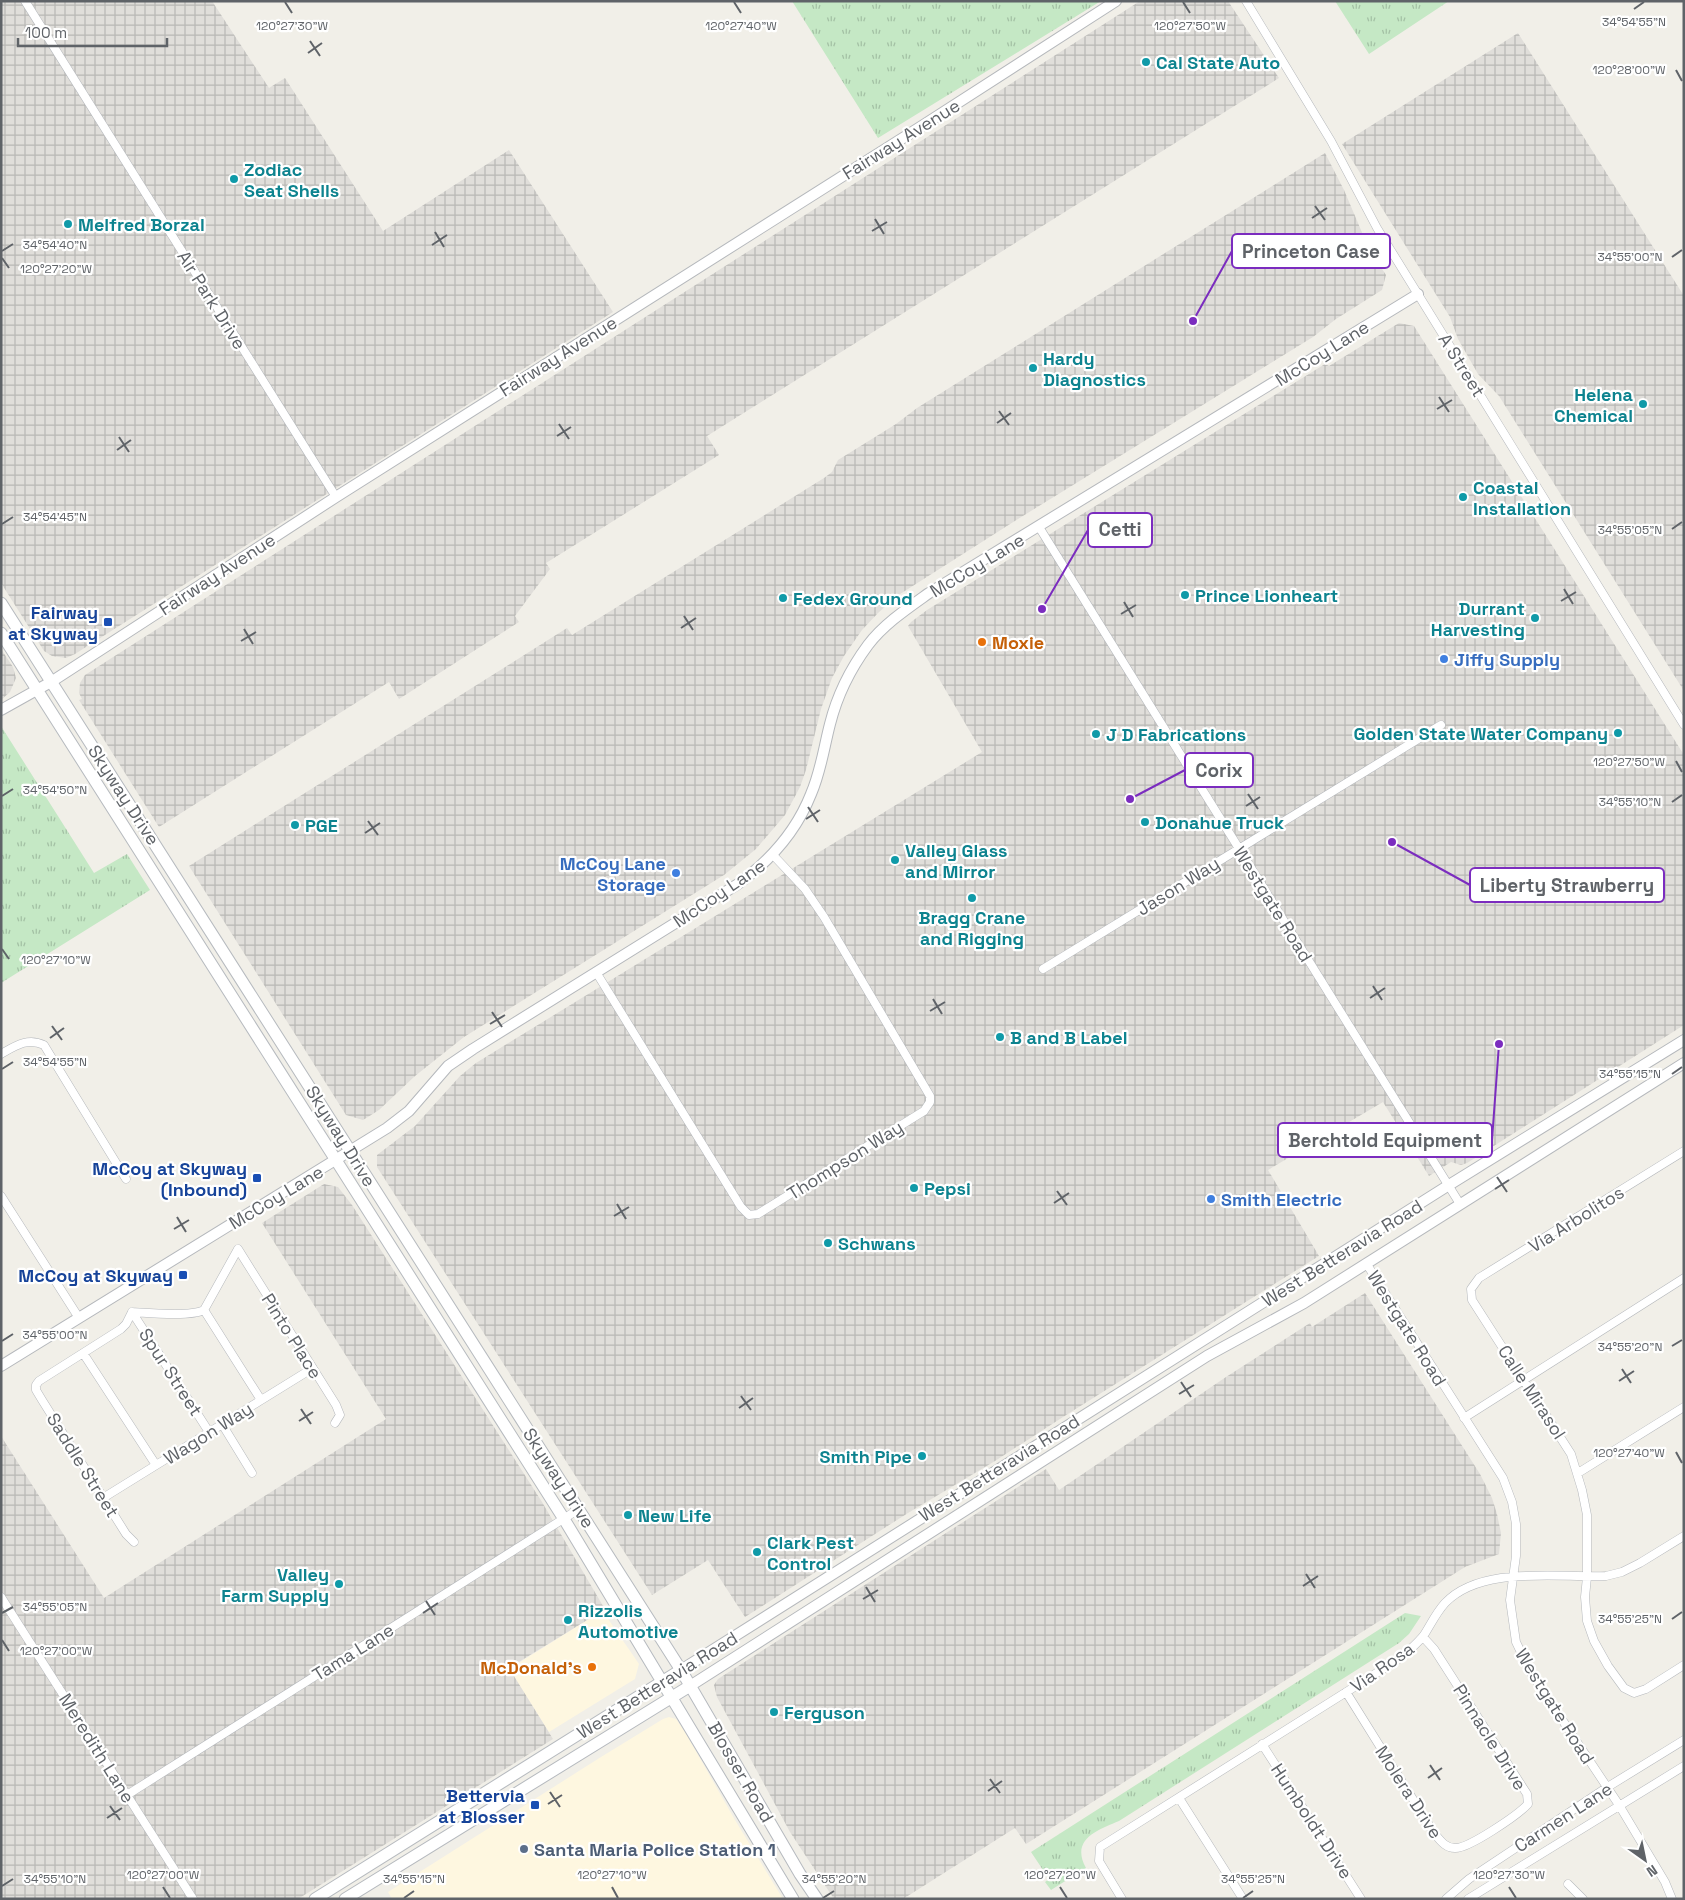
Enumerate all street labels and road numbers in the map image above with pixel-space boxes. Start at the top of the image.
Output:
street label: Fairway Avenue [838,94,964,184]
street label: Air Park Drive [172,246,252,354]
street label: Fairway Avenue [495,311,621,401]
street label: McCoy Lane [1271,315,1373,391]
street label: A Street [1434,329,1490,401]
street label: Fairway Avenue [154,528,280,620]
street label: McCoy Lane [925,528,1029,602]
street label: Skyway Drive [83,741,165,849]
street label: Westgate Road [1228,842,1318,966]
street label: Jason Way [1132,852,1224,920]
street label: McCoy Lane [668,854,770,932]
street label: Skyway Drive [301,1081,381,1191]
street label: Thompson Way [783,1115,907,1205]
street label: McCoy Lane [224,1160,328,1234]
street label: Via Arbolitos [1524,1180,1628,1258]
street label: West Betteravia Road [1257,1194,1427,1312]
street label: Westgate Road [1362,1266,1452,1390]
street label: Pinto Place [257,1289,327,1383]
street label: Spur Street [134,1324,208,1420]
street label: Calle Mirasol [1493,1341,1571,1443]
street label: Wagon Way [159,1397,257,1469]
street label: Saddle Street [42,1408,124,1522]
street label: West Betteravia Road [914,1409,1084,1527]
street label: Skyway Drive [518,1424,600,1532]
street label: Tama Lane [308,1618,398,1686]
street label: West Betteravia Road [572,1626,742,1744]
street label: Via Rosa [1346,1637,1418,1697]
street label: Westgate Road [1510,1644,1600,1768]
street label: Pinnacle Drive [1448,1680,1532,1794]
street label: Meredith Lane [54,1689,140,1807]
street label: Blosser Road [703,1717,779,1827]
street label: Molera Drive [1370,1741,1448,1843]
street label: Humboldt Drive [1266,1759,1358,1883]
street label: Carmen Lane [1510,1777,1616,1857]

